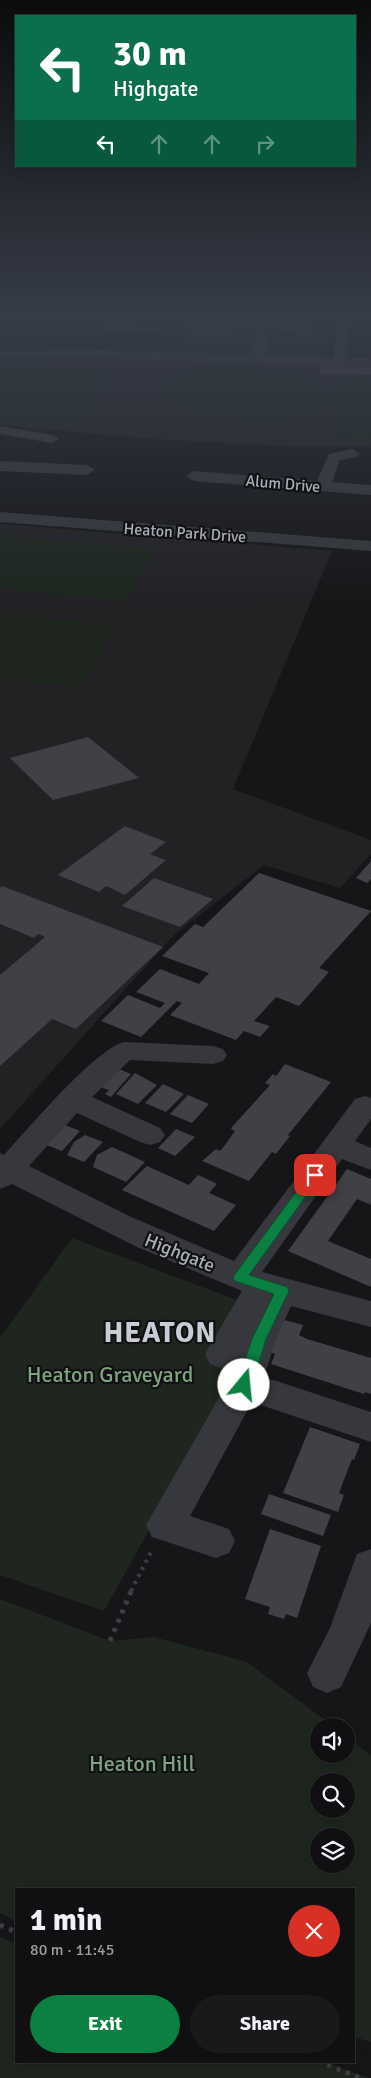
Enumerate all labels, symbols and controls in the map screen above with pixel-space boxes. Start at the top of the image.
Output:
text: 30 m [113,32,187,75]
icon: left [30,35,95,100]
text: Highgate [113,75,198,102]
icon: left [92,130,120,158]
icon: ahead [145,130,173,158]
icon: ahead [198,130,226,158]
icon: right [251,130,279,158]
street label: Alum Drive [245,471,321,497]
street label: Heaton Park Drive [123,519,247,547]
pin [294,1154,336,1196]
icon: arrive [301,1161,329,1189]
street label: Highgate [141,1228,218,1278]
district label: HEATON [103,1315,217,1350]
position arrow [217,1358,269,1410]
park label: Heaton Graveyard [27,1361,193,1388]
map controls [310,1718,355,1873]
button: sound [310,1718,355,1763]
park label: Heaton Hill [89,1750,195,1777]
button: search [310,1773,355,1818]
button: layers [310,1828,355,1873]
text: 1 min [30,1902,102,1939]
button: close [288,1905,340,1957]
text: 80 m · 11:45 [30,1940,114,1960]
button: Exit [30,1995,180,2053]
button: Share [190,1995,340,2053]

